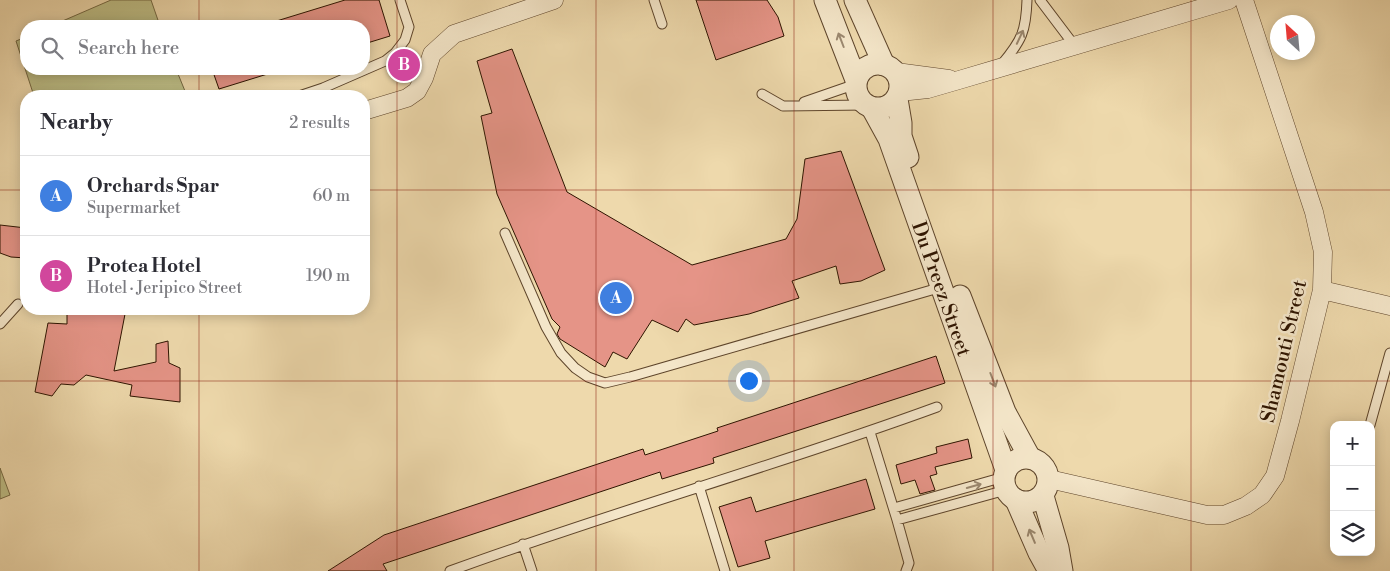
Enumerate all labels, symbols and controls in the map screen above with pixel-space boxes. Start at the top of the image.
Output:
north arrow [1270,15,1315,60]
search box [20,20,370,75]
one-way arrow [1016,30,1026,45]
one-way arrow [836,33,845,48]
icon: search [38,34,66,62]
text: Search here [78,36,179,60]
pin: B [388,46,420,84]
text: Nearby [40,110,113,136]
text: 2 results [289,113,350,133]
text: Orchards Spar [87,174,219,198]
text: A [50,186,62,206]
text: 60 m [312,186,350,206]
text: Supermarket [87,198,181,218]
street label: Du Preez Street [905,218,976,360]
text: Protea Hotel [87,254,201,278]
text: B [50,266,62,286]
text: 190 m [306,266,350,286]
street label: Shamouti Street [1256,277,1313,425]
text: Hotel · Jeripico Street [87,278,242,298]
pin: A [600,279,632,317]
your location [736,368,762,394]
one-way arrow [989,372,998,387]
map controls [1330,421,1375,556]
button: + [1330,421,1375,466]
button: − [1330,466,1375,511]
one-way arrow [966,480,982,490]
button: layers [1330,511,1375,556]
one-way arrow [1026,529,1036,544]

